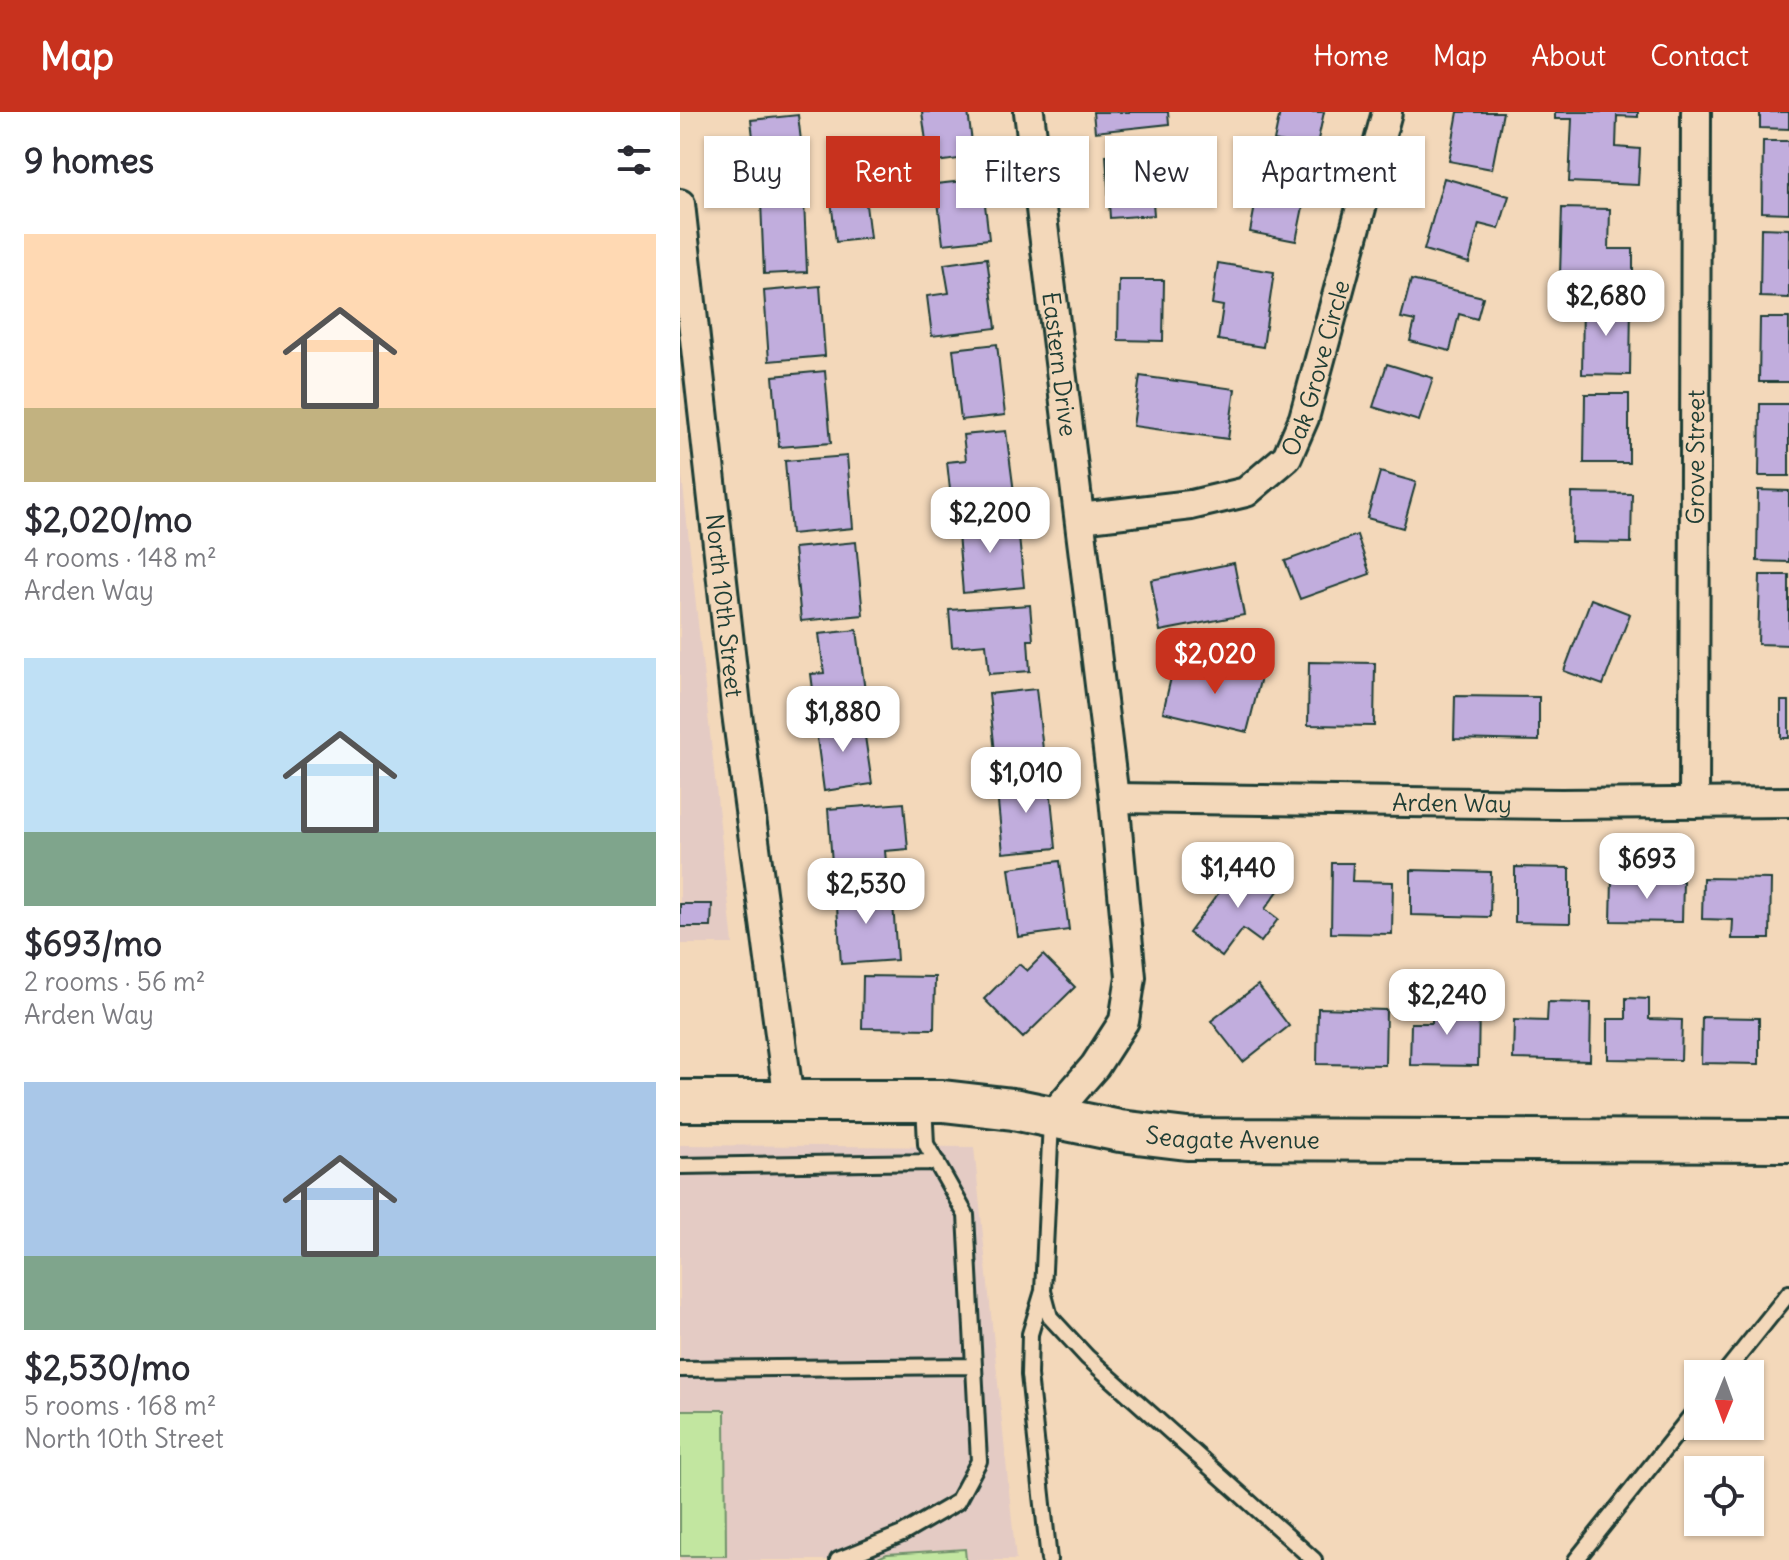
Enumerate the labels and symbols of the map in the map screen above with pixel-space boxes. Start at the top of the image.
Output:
pin: $2,680 [1541,270,1671,338]
street label: Oak Grove Circle [1274,277,1356,461]
street label: Eastern Drive [1036,290,1084,438]
street label: Grove Street [1680,390,1710,524]
pin: $2,200 [925,487,1055,555]
street label: North 10th Street [700,512,750,699]
pin: $2,020 [1150,628,1280,696]
pin: $1,880 [778,686,908,754]
pin: $1,010 [961,747,1091,815]
street label: Arden Way [1392,787,1512,818]
pin: $693 [1600,833,1694,901]
pin: $1,440 [1173,842,1303,910]
pin: $2,530 [801,858,931,926]
pin: $2,240 [1382,969,1512,1037]
street label: Seagate Avenue [1144,1119,1320,1154]
north arrow [1684,1360,1764,1440]

